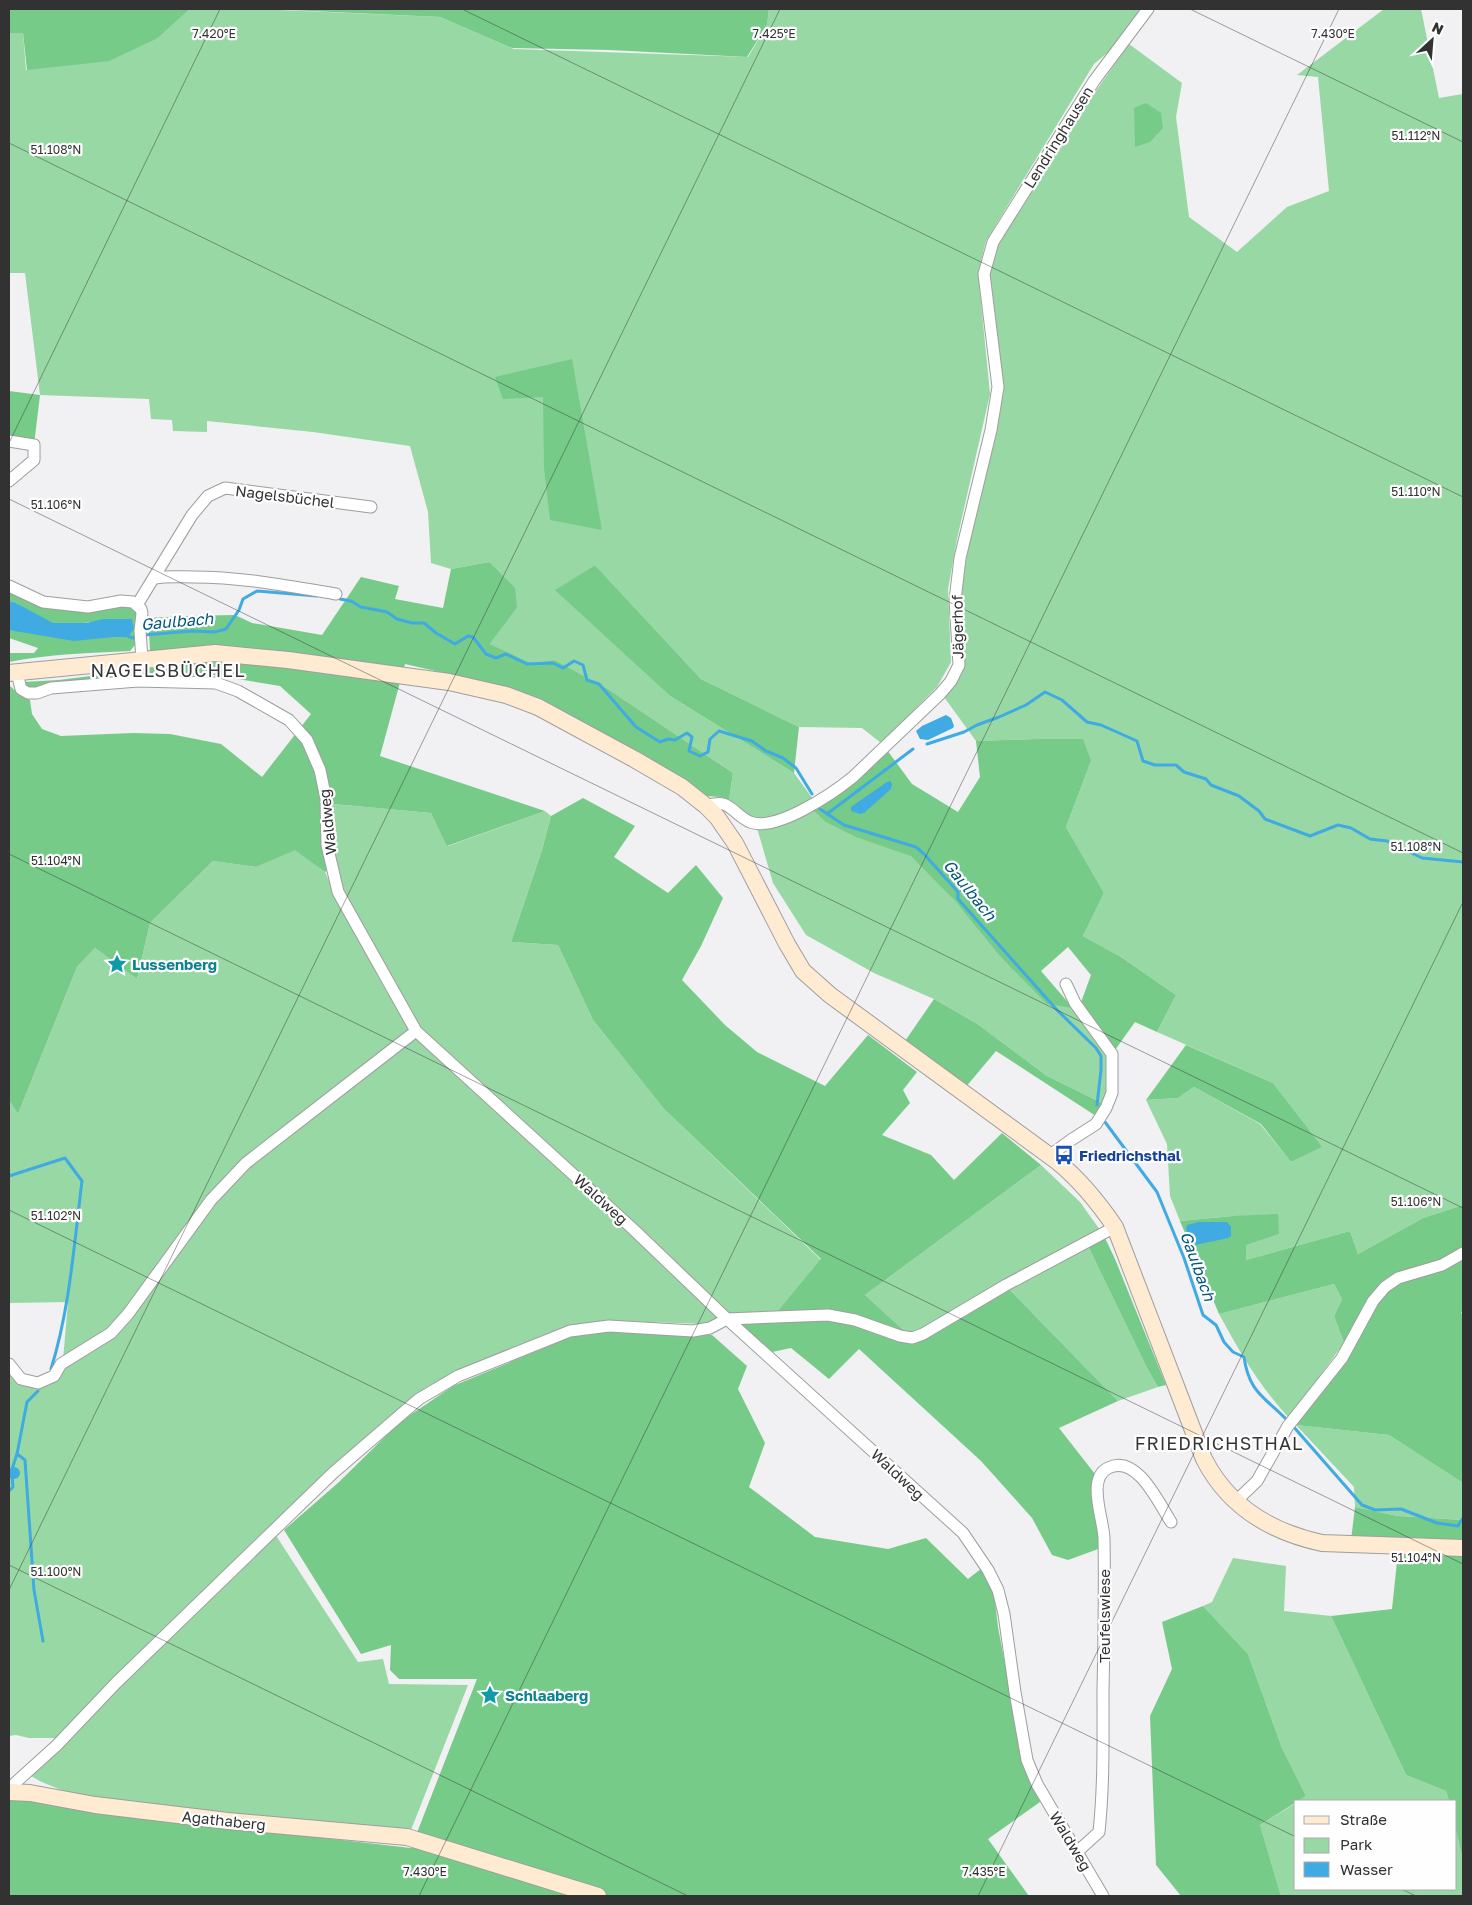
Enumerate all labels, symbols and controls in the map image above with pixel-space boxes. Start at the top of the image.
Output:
north arrow [1407,15,1457,65]
text: N [1429,18,1446,38]
text: 7.420°E [192,26,236,41]
text: 7.425°E [752,26,796,41]
text: 7.430°E [1311,26,1355,41]
street label: Lendringhausen [1019,83,1097,191]
text: 51.112°N [1392,128,1440,143]
text: 51.108°N [31,142,81,157]
street label: Nagelsbüchel [234,481,336,511]
text: 51.110°N [1391,484,1441,499]
text: 51.106°N [31,497,81,512]
street label: Jägerhof [947,594,967,659]
water label: Gaulbach [140,608,215,634]
district label: NAGELSBÜCHEL [91,659,245,681]
street label: Waldweg [315,788,339,856]
text: 51.108°N [1391,839,1441,854]
text: 51.104°N [31,853,81,868]
water label: Gaulbach [939,856,1001,925]
place icon: Lussenberg [106,953,128,975]
place label: Lussenberg [132,955,217,973]
bus stop icon: Friedrichsthal [1053,1144,1075,1166]
place label: Friedrichsthal [1079,1146,1181,1164]
street label: Waldweg [570,1170,632,1228]
text: 51.106°N [1391,1194,1441,1209]
text: 51.102°N [31,1208,81,1223]
water label: Gaulbach [1176,1228,1220,1305]
district label: FRIEDRICHSTHAL [1135,1432,1303,1454]
street label: Waldweg [868,1445,928,1503]
text: 51.104°N [1391,1550,1441,1565]
text: 51.100°N [31,1564,81,1579]
street label: Teufelswiese [1095,1569,1113,1663]
place icon: Schlaaberg [479,1684,501,1706]
place label: Schlaaberg [505,1686,588,1704]
legend [1294,1800,1457,1890]
street label: Agathaberg [181,1807,267,1833]
street label: Waldweg [1046,1808,1096,1874]
text: Straße [1340,1810,1387,1828]
text: Park [1340,1835,1373,1853]
text: Wasser [1340,1860,1393,1878]
text: 7.430°E [403,1864,447,1879]
text: 7.435°E [962,1864,1006,1879]

